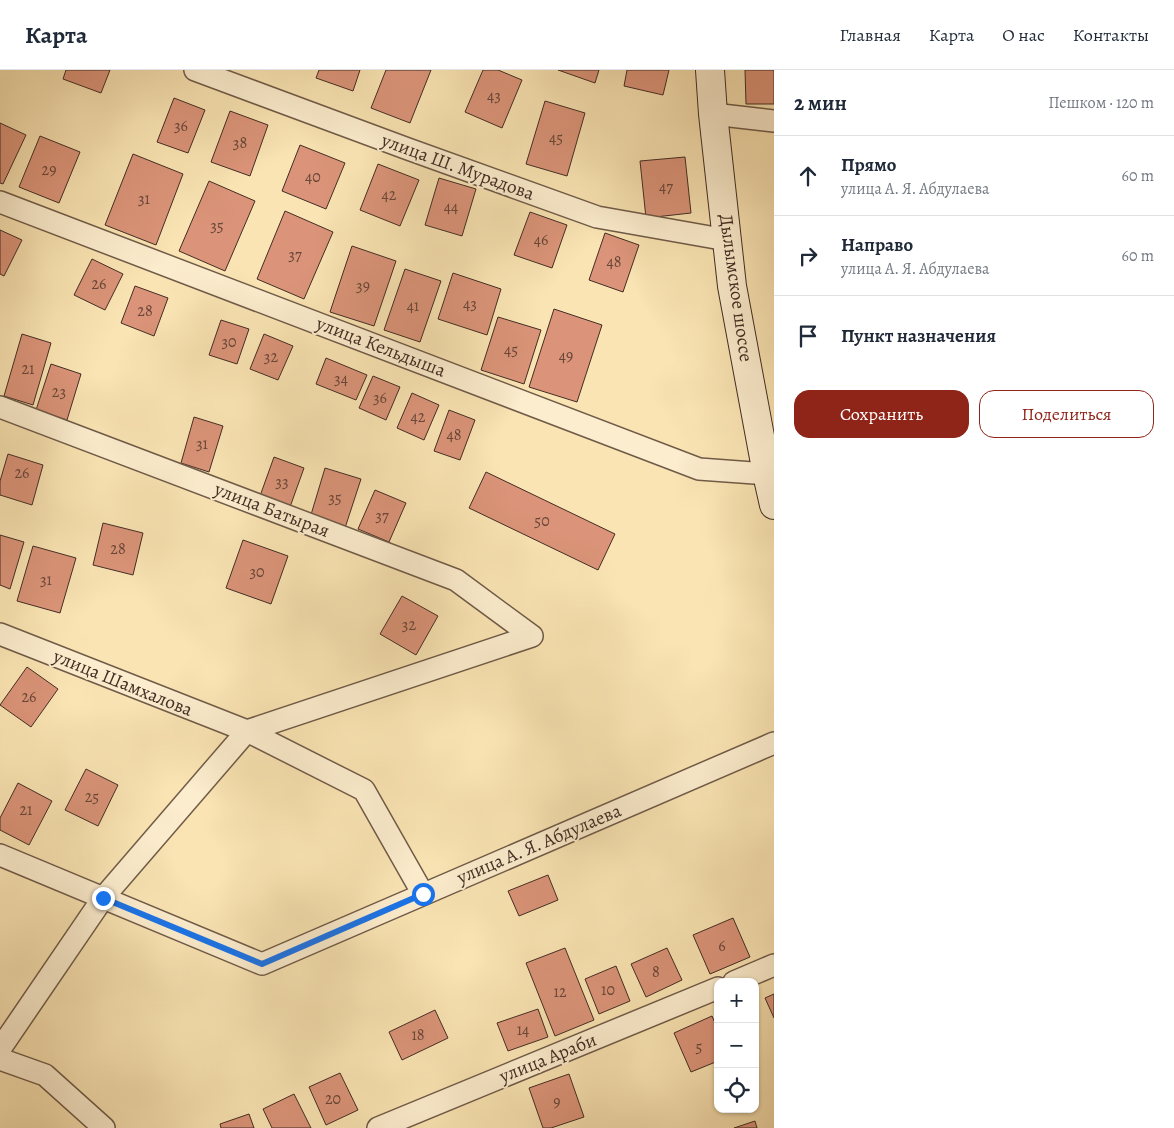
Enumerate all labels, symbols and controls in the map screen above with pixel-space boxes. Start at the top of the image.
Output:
text: Карта [25,19,87,51]
text: Главная [840,23,901,47]
text: Карта [929,23,974,47]
text: О нас [1002,23,1045,47]
text: Контакты [1073,23,1149,47]
house number: 43 [487,85,501,107]
text: 2 мин [794,89,847,117]
text: Пешком · 120 m [1048,92,1154,114]
house number: 36 [174,115,188,137]
street label: улица Ш. Мурадова [377,127,538,207]
house number: 45 [549,127,563,149]
house number: 38 [233,132,247,154]
text: Прямо [841,152,896,178]
house number: 29 [42,159,56,181]
icon: ahead [794,162,822,190]
text: 60 m [1122,165,1154,187]
house number: 40 [305,166,321,188]
house number: 47 [659,176,673,198]
text: улица А. Я. Абдулаева [841,178,989,200]
house number: 42 [382,184,397,206]
house number: 31 [138,188,151,210]
house number: 44 [444,196,458,218]
street label: Дылымское шоссе [713,212,759,364]
house number: 35 [210,215,224,237]
house number: 46 [534,229,548,251]
text: Направо [841,232,913,258]
icon: right [794,242,822,270]
house number: 37 [288,244,302,266]
text: 60 m [1122,245,1154,267]
house number: 48 [606,251,622,273]
text: улица А. Я. Абдулаева [841,258,989,280]
house number: 26 [92,273,107,295]
house number: 39 [356,275,370,297]
house number: 43 [463,293,477,315]
house number: 41 [407,295,420,317]
house number: 28 [137,300,153,322]
street label: улица Кельдыша [312,310,450,384]
icon: arrive [794,322,822,350]
text: Пункт назначения [841,323,996,349]
house number: 30 [221,331,237,353]
house number: 45 [504,339,518,361]
house number: 49 [559,345,573,367]
house number: 32 [264,346,279,368]
house number: 21 [21,358,35,380]
house number: 34 [334,368,348,390]
house number: 23 [52,381,66,403]
house number: 36 [373,387,387,409]
button: Сохранить [794,390,969,438]
button: Поделиться [979,390,1154,438]
house number: 42 [411,406,426,428]
house number: 48 [446,424,462,446]
house number: 31 [196,433,209,455]
house number: 26 [15,462,30,484]
house number: 33 [275,471,289,493]
street label: улица Батырая [210,476,333,544]
house number: 35 [328,487,342,509]
house number: 37 [375,505,389,527]
house number: 50 [534,510,550,532]
house number: 28 [110,538,126,560]
house number: 30 [249,561,265,583]
house number: 31 [40,569,53,591]
house number: 32 [402,614,417,636]
street label: улица Шамхалова [49,643,197,723]
house number: 26 [22,686,37,708]
house number: 25 [85,786,99,808]
street label: улица А. Я. Абдулаева [452,798,625,891]
house number: 21 [19,799,33,821]
route start [412,883,435,906]
route end [92,887,115,910]
house number: 6 [718,935,726,957]
house number: 8 [652,961,660,983]
map controls [714,978,759,1113]
button: + [714,978,759,1023]
house number: 10 [601,979,615,1001]
house number: 12 [553,981,567,1003]
house number: 14 [517,1019,529,1041]
button: − [714,1023,759,1068]
house number: 18 [411,1024,425,1046]
street label: улица Араби [495,1027,601,1090]
house number: 5 [696,1036,703,1058]
button: locate [714,1068,759,1113]
house number: 20 [325,1088,341,1110]
house number: 9 [553,1091,561,1113]

